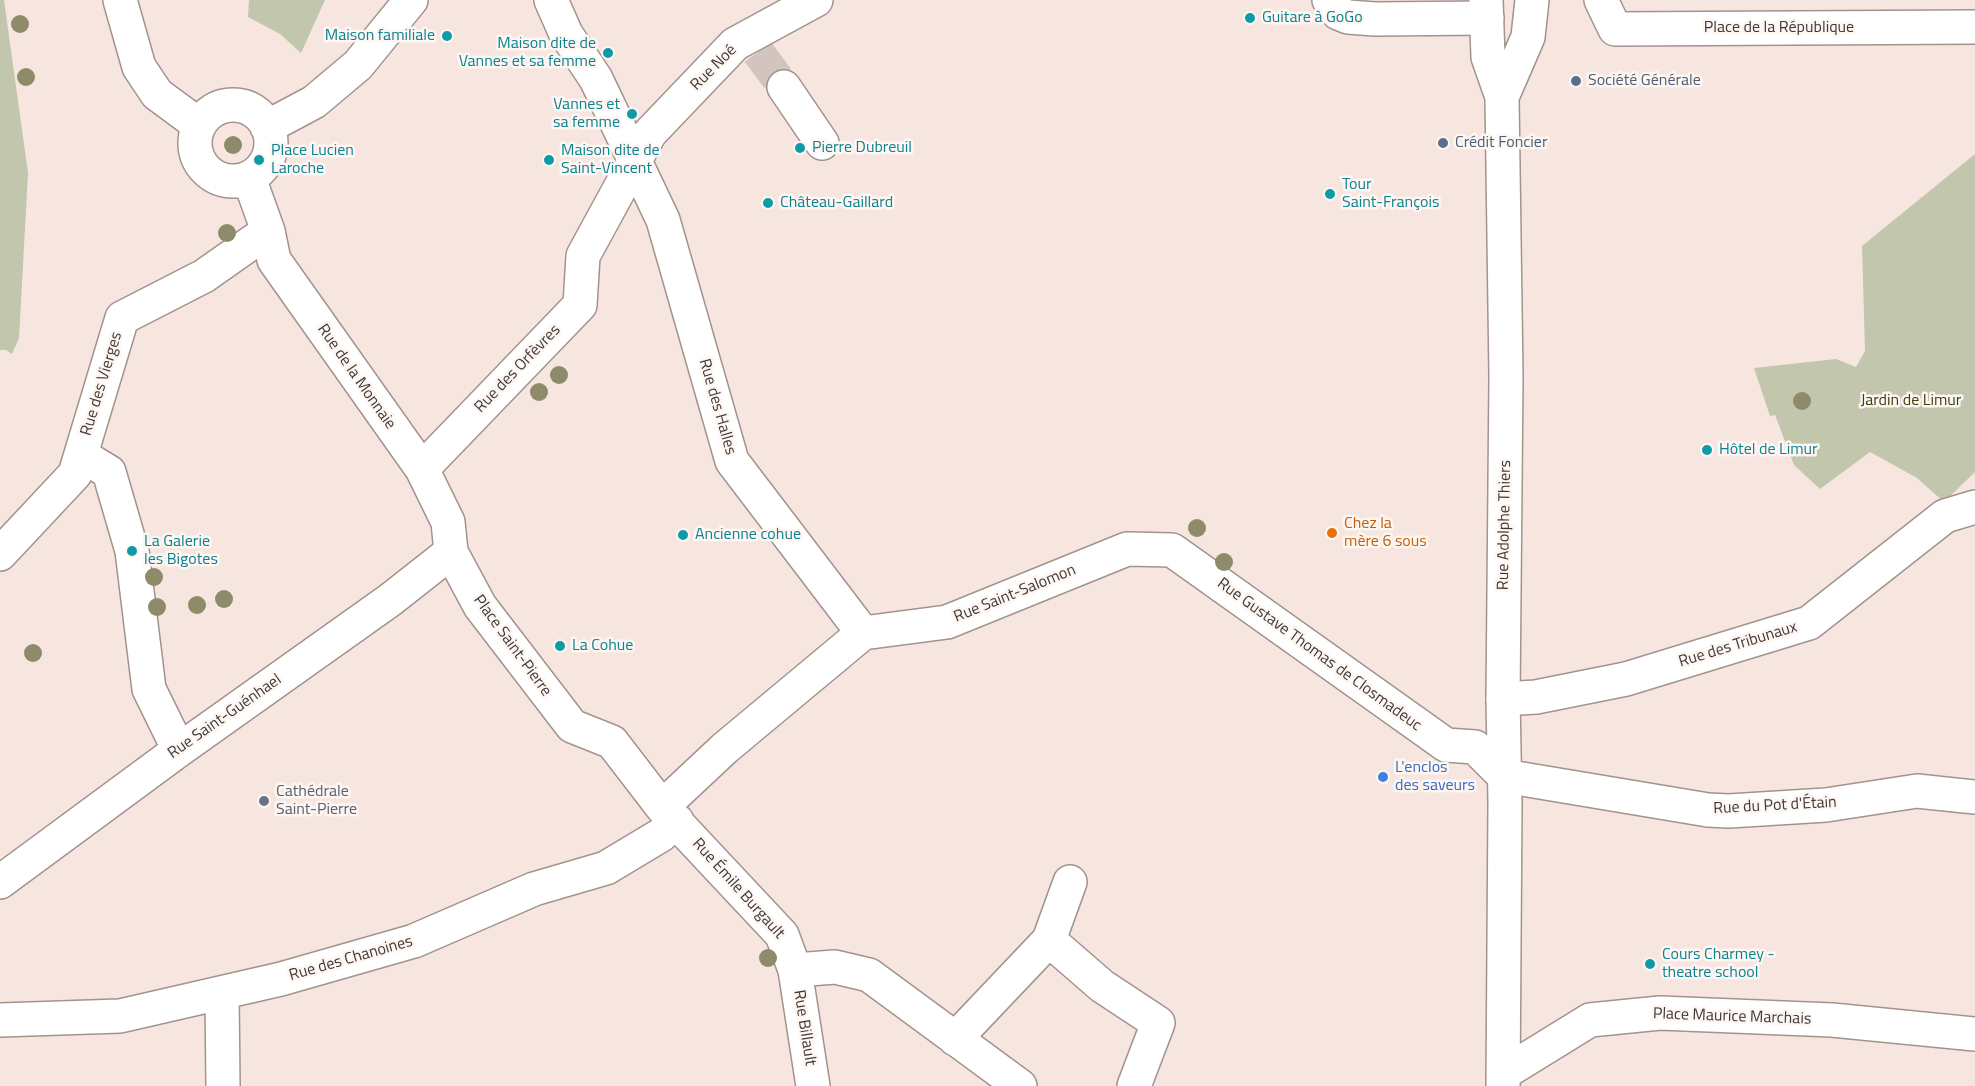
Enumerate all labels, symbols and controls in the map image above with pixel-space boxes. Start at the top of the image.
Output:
place label: Guitare à GoGo [1262,8,1363,28]
marker: Guitare à GoGo [1243,11,1257,25]
street label: Place de la République [1704,18,1854,38]
place label: Maison familiale [325,26,435,46]
marker: Maison familiale [440,29,454,43]
place label: Maison dite de Vannes et sa femme [459,34,596,72]
street label: Rue Noé [687,41,741,95]
marker: Maison dite de Vannes et sa femme [601,46,615,60]
place label: Société Générale [1588,71,1701,91]
marker: Société Générale [1569,74,1583,88]
place label: Vannes et sa femme [553,95,620,133]
marker: Vannes et sa femme [625,107,639,121]
place label: Crédit Foncier [1455,133,1547,153]
marker: Crédit Foncier [1436,136,1450,150]
place label: Pierre Dubreuil [812,138,912,158]
place label: Place Lucien Laroche [271,141,354,179]
place label: Maison dite de Saint-Vincent [561,141,660,179]
marker: Pierre Dubreuil [793,141,807,155]
marker: Place Lucien Laroche [252,153,266,167]
marker: Maison dite de Saint-Vincent [542,153,556,167]
place label: Tour Saint-François [1342,175,1439,213]
marker: Tour Saint-François [1323,187,1337,201]
place label: Château-Gaillard [780,193,893,213]
marker: Château-Gaillard [761,196,775,210]
street label: Rue de la Monnaie [313,321,399,433]
street label: Rue des Orfèvres [471,321,565,417]
street label: Rue des Vierges [77,330,127,438]
street label: Rue des Halles [694,357,740,457]
park label: Jardin de Limur [1861,391,1961,411]
place label: Hôtel de Limur [1719,440,1818,460]
marker: Hôtel de Limur [1700,443,1714,457]
street label: Rue Adolphe Thiers [1494,460,1516,590]
place label: Chez la mère 6 sous [1344,514,1427,552]
place label: Ancienne cohue [695,525,801,545]
marker: Chez la mère 6 sous [1325,526,1339,540]
marker: Ancienne cohue [676,528,690,542]
place label: La Galerie les Bigotes [144,532,218,570]
marker: La Galerie les Bigotes [125,544,139,558]
street label: Rue Saint-Salomon [951,561,1079,627]
street label: Rue Gustave Thomas de Closmadeuc [1213,574,1425,736]
street label: Place Saint-Pierre [469,592,555,700]
street label: Rue des Tribunaux [1677,618,1799,672]
place label: La Cohue [572,636,633,656]
marker: La Cohue [553,639,567,653]
street label: Rue Saint-Guénhael [164,671,286,763]
place label: L'enclos des saveurs [1395,758,1475,796]
marker: L'enclos des saveurs [1376,770,1390,784]
place label: Cathédrale Saint-Pierre [276,782,357,820]
street label: Rue du Pot d'Étain [1713,793,1837,819]
marker: Cathédrale Saint-Pierre [257,794,271,808]
street label: Rue Émile Burgault [688,835,788,943]
street label: Rue des Chanoines [287,932,415,986]
place label: Cours Charmey - theatre school [1662,945,1774,983]
marker: Cours Charmey - theatre school [1643,957,1657,971]
street label: Rue Billault [789,989,819,1067]
street label: Place Maurice Marchais [1652,1005,1812,1029]

